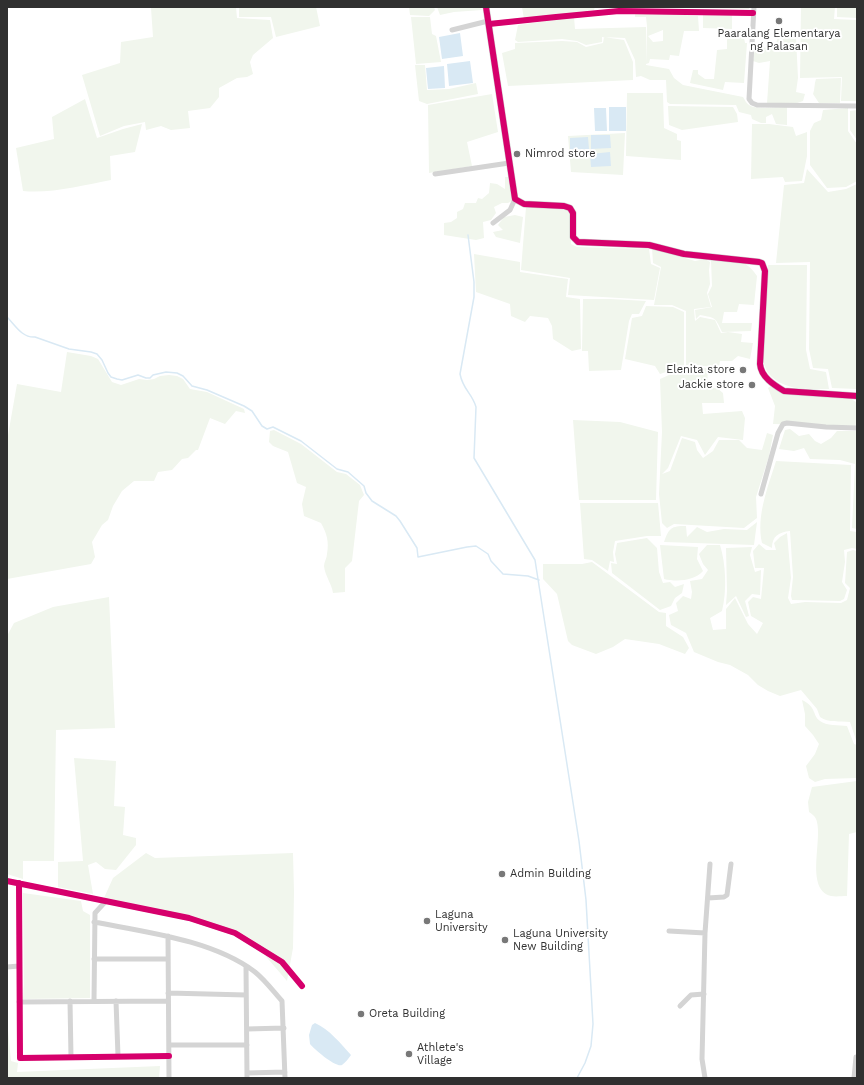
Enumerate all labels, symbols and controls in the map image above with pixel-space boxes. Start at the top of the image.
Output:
marker: Paaralang Elementarya ng Palasan [774,16,784,26]
place label: Paaralang Elementarya ng Palasan [717,27,841,53]
place label: Nimrod store [525,147,596,161]
marker: Nimrod store [512,149,522,159]
place label: Elenita store [666,363,735,377]
marker: Elenita store [738,365,748,375]
place label: Jackie store [679,378,744,392]
marker: Jackie store [747,380,757,390]
place label: Admin Building [510,867,591,881]
marker: Admin Building [497,869,507,879]
place label: Laguna University [435,908,488,934]
marker: Laguna University [422,916,432,926]
place label: Laguna University New Building [513,927,608,953]
marker: Laguna University New Building [500,935,510,945]
place label: Oreta Building [369,1007,445,1021]
marker: Oreta Building [356,1009,366,1019]
place label: Athlete's Village [417,1041,464,1067]
marker: Athlete's Village [404,1049,414,1059]

